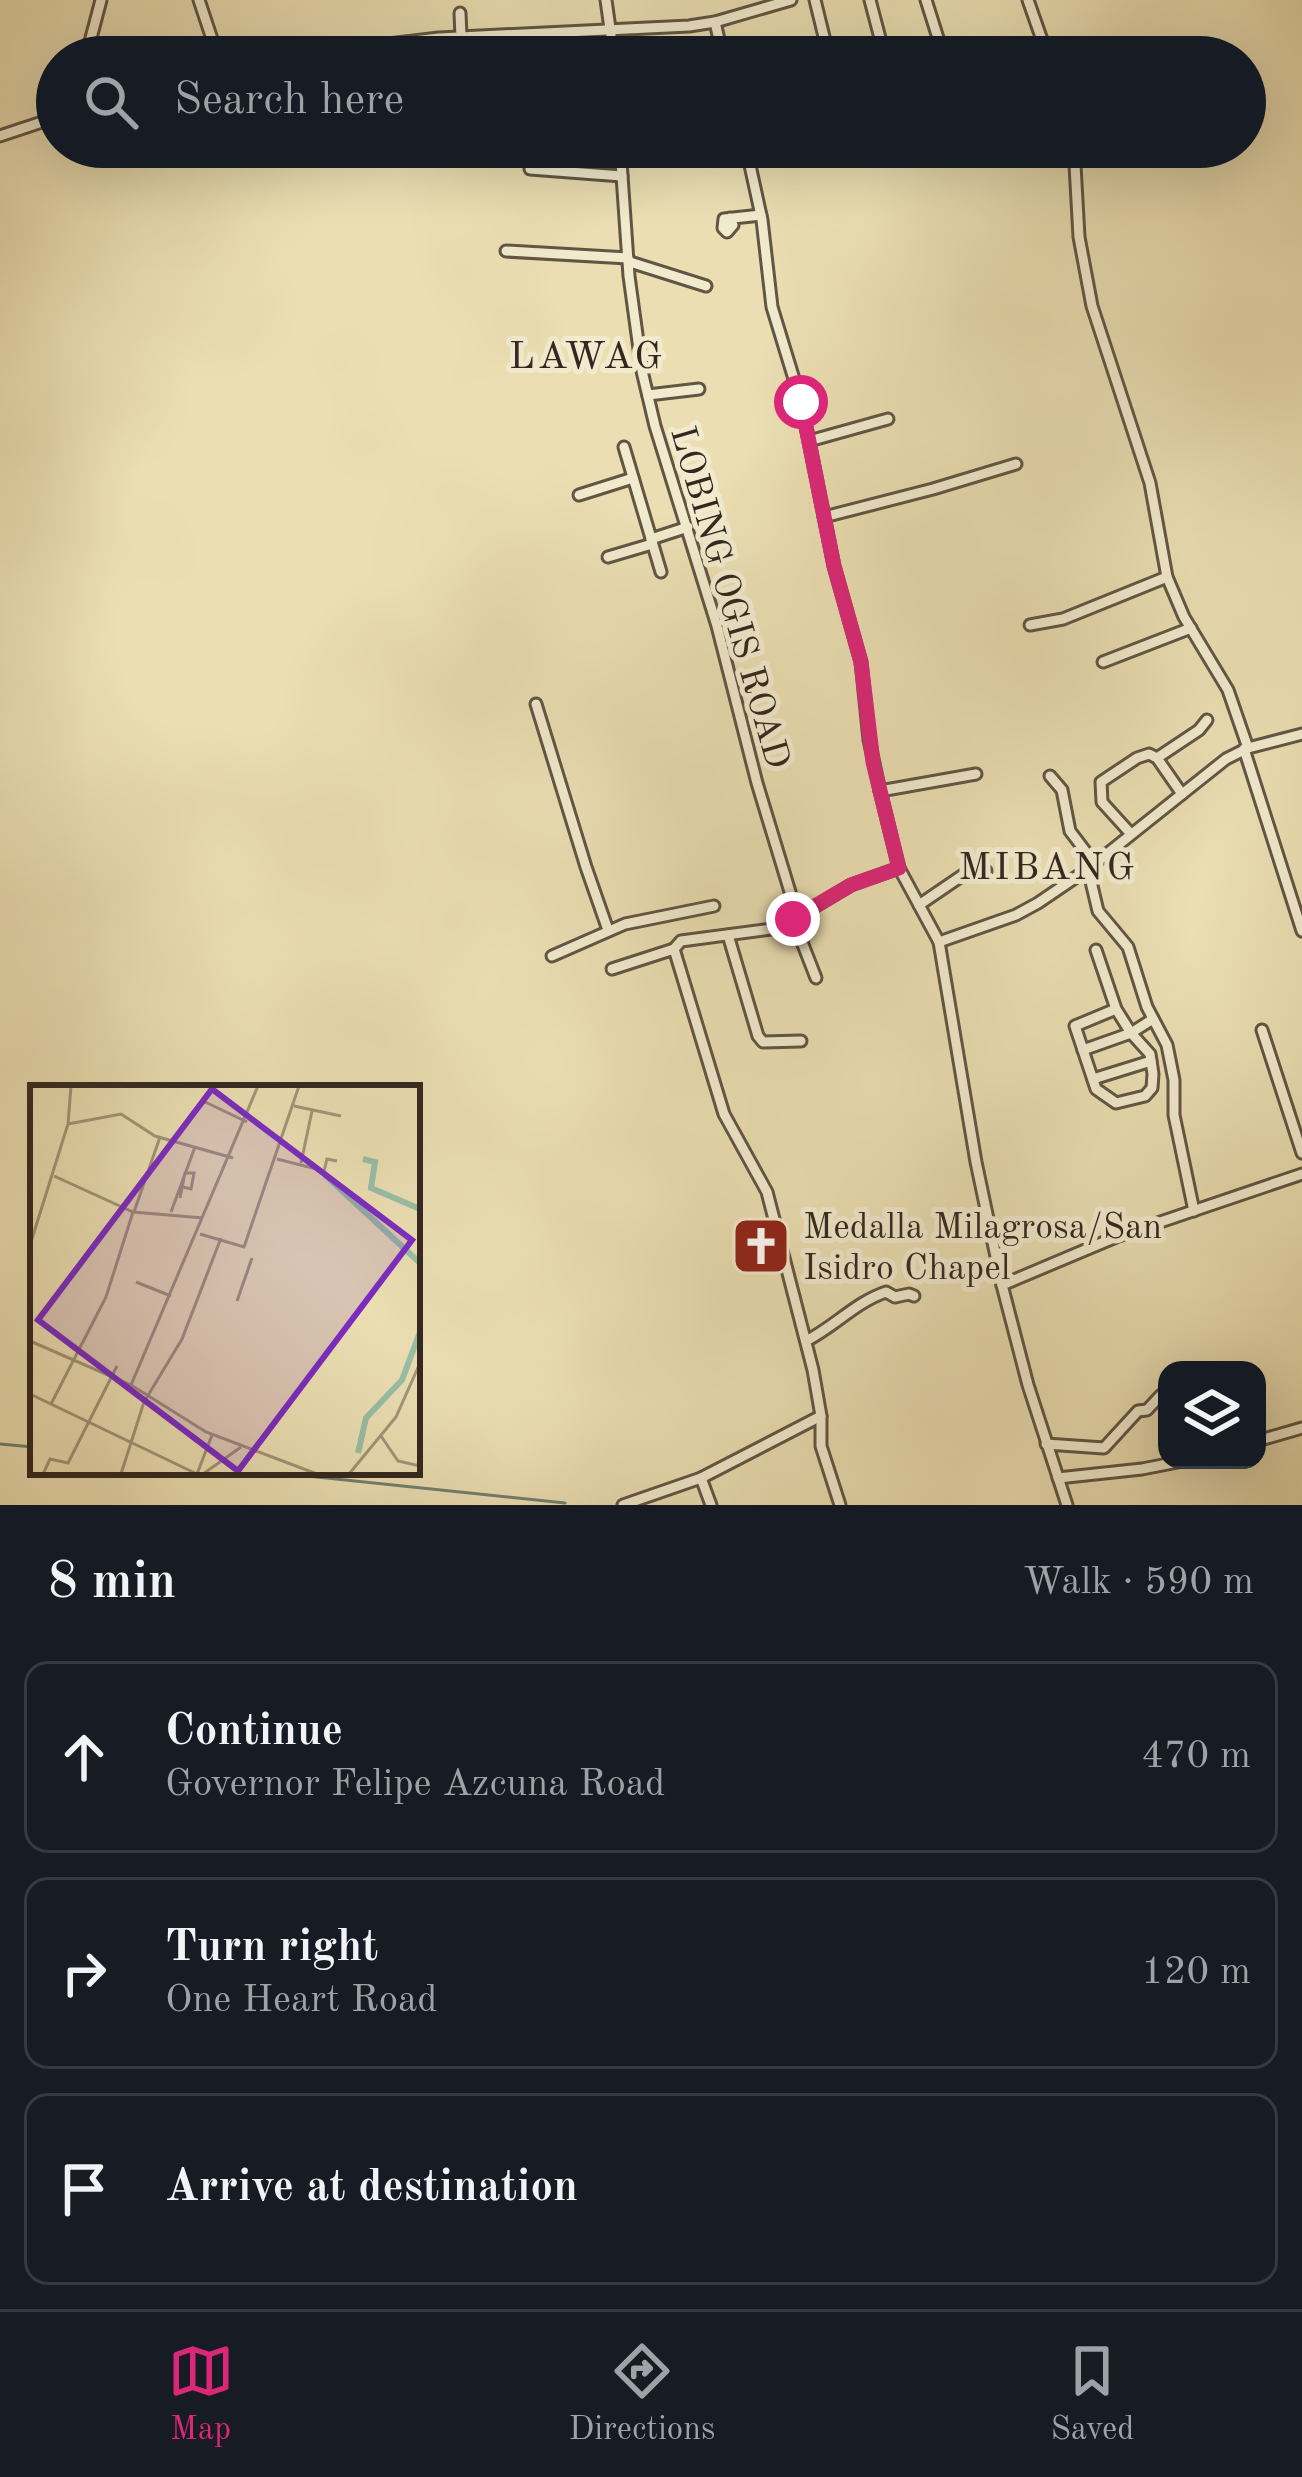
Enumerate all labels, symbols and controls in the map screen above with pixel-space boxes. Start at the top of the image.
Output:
search box [36,36,1266,168]
icon: search [78,69,144,135]
text: Search here [174,79,404,124]
district label: LAWAG [509,338,665,377]
route start [774,375,828,429]
street label: LOBING OGIS ROAD [662,423,794,773]
district label: MIBANG [958,849,1138,888]
route end [766,892,820,946]
inset map [30,1085,420,1475]
place label: Medalla Milagrosa/San Isidro Chapel [803,1211,1162,1288]
church icon: Medalla Milagrosa/San Isidro Chapel [730,1215,792,1277]
map controls [1158,1361,1266,1469]
button: layers [1158,1361,1266,1469]
text: 8 min [48,1558,176,1609]
text: Walk · 590 m [1023,1563,1254,1602]
text: Continue [165,1710,343,1755]
icon: ahead [51,1724,117,1790]
text: 470 m [1141,1737,1251,1776]
text: Governor Felipe Azcuna Road [165,1765,665,1804]
text: Turn right [165,1926,378,1971]
icon: right [51,1940,117,2006]
text: 120 m [1141,1953,1251,1992]
text: One Heart Road [165,1981,438,2020]
icon: arrive [51,2156,117,2222]
text: Arrive at destination [165,2166,578,2211]
tab: Map [168,2338,234,2451]
tab: Directions [569,2338,715,2451]
tab: Saved [1050,2338,1134,2451]

